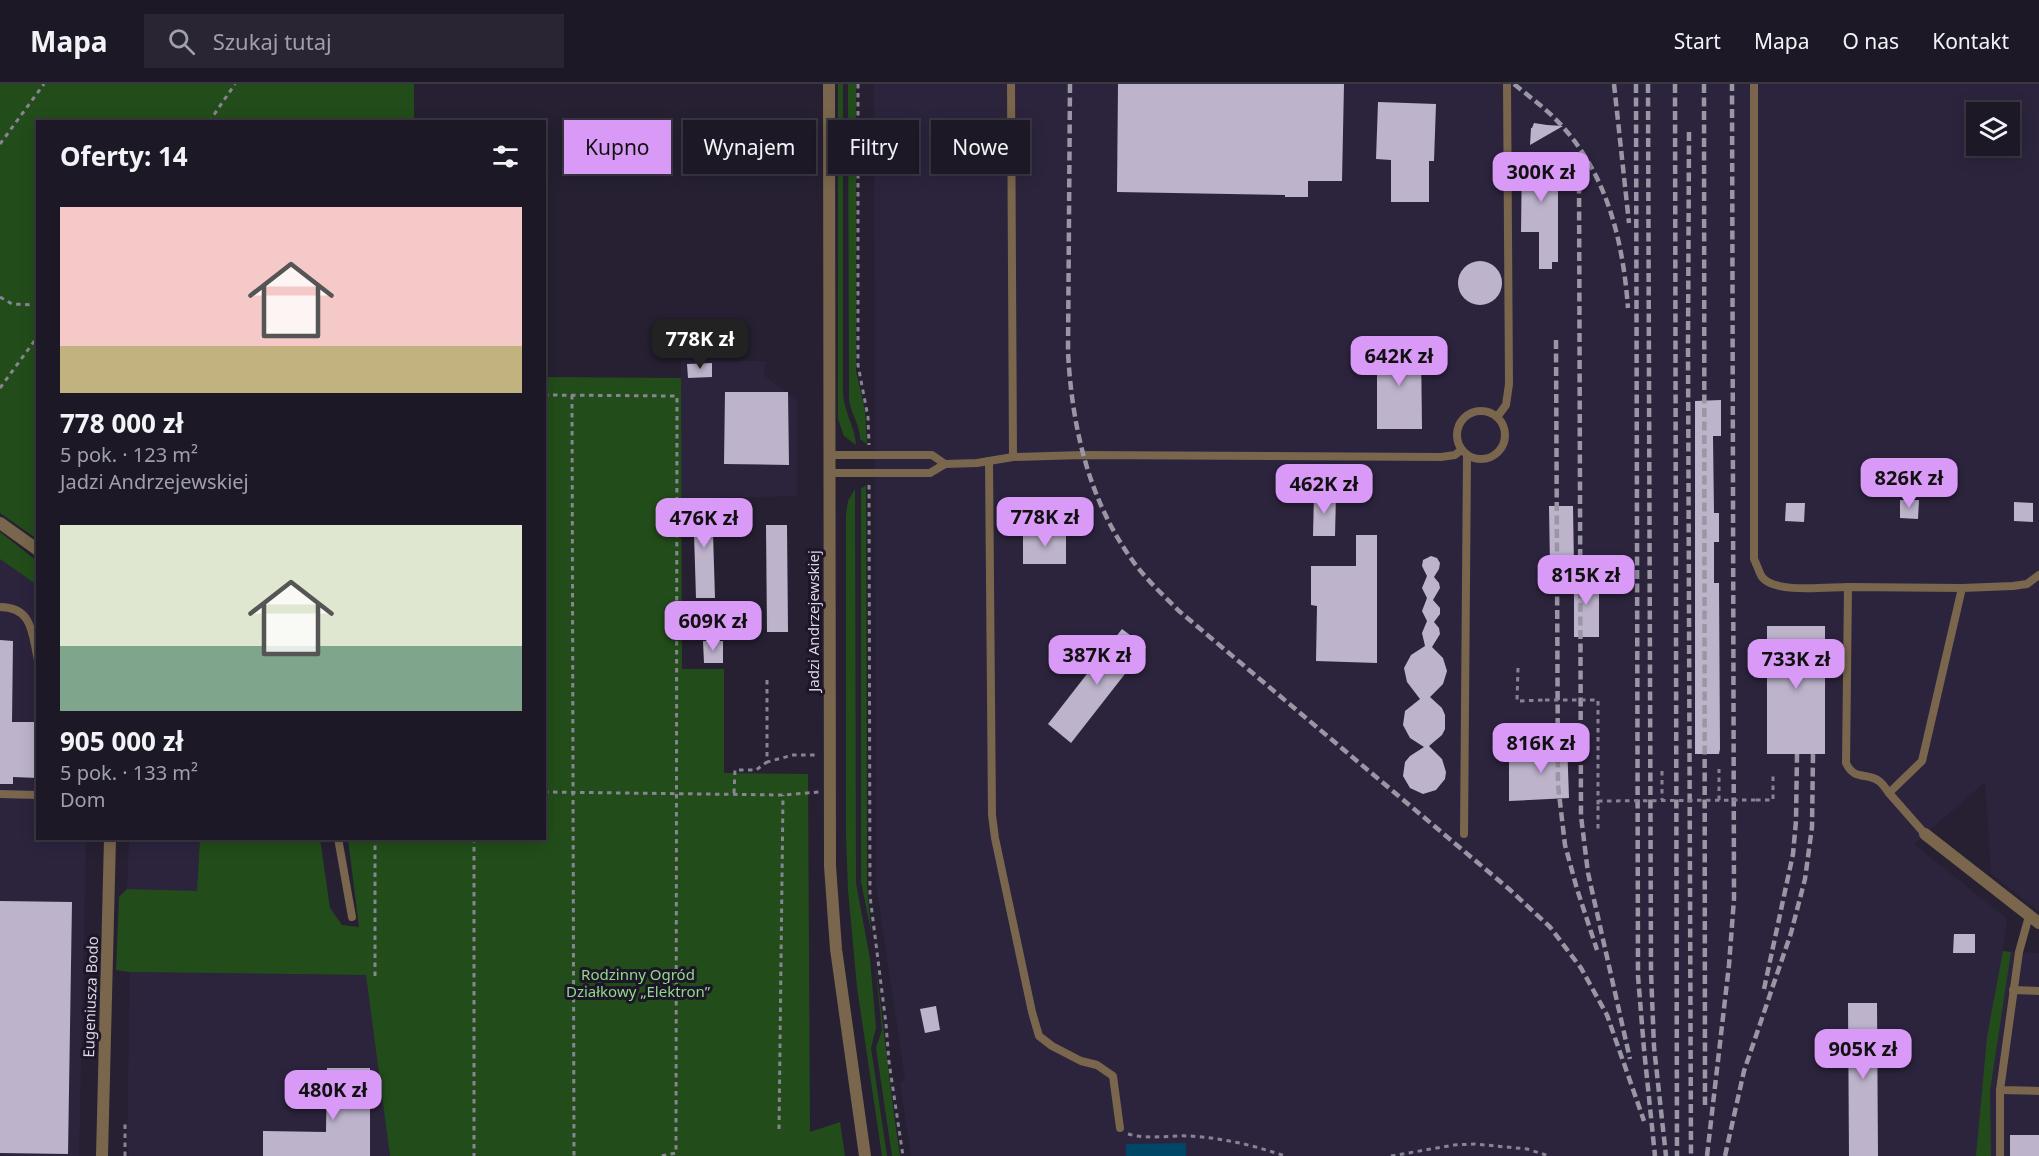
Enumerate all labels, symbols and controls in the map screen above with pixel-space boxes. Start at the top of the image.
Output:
search box [144,14,564,68]
text: Mapa [30,22,108,60]
icon: search [165,25,198,58]
text: Szukaj tutaj [213,26,332,56]
text: Start [1674,27,1721,55]
text: Mapa [1754,27,1809,55]
text: O nas [1842,27,1899,55]
text: Kontakt [1932,27,2009,55]
map controls [1966,102,2020,156]
button: layers [1966,102,2020,156]
chip: Kupno [564,120,671,174]
chip: Wynajem [683,120,816,174]
chip: Filtry [828,120,919,174]
chip: Nowe [931,120,1030,174]
text: Oferty: 14 [60,138,188,174]
icon: filters [489,140,522,173]
pin: 300K zł [1486,152,1596,203]
text: 300K zł [1507,158,1575,185]
icon: home [237,246,345,354]
pin: 778K zł [645,319,755,370]
text: 778K zł [666,325,734,352]
pin: 642K zł [1344,336,1454,387]
text: 642K zł [1365,342,1433,369]
text: 778 000 zł [60,405,184,441]
text: 5 pok. · 123 m² [60,441,198,468]
pin: 826K zł [1854,458,1964,509]
pin: 462K zł [1269,464,1379,515]
text: 826K zł [1875,464,1943,491]
text: Jadzi Andrzejewskiej [60,468,249,495]
text: 462K zł [1290,470,1358,497]
pin: 778K zł [990,497,1100,548]
pin: 476K zł [649,498,759,549]
text: 778K zł [1011,503,1079,530]
text: 476K zł [670,504,738,531]
street label: Jadzi Andrzejewskiej [803,550,823,694]
pin: 815K zł [1531,555,1641,606]
text: 815K zł [1552,561,1620,588]
icon: home [237,564,345,672]
pin: 609K zł [658,601,768,652]
text: 609K zł [679,607,747,634]
pin: 387K zł [1042,635,1152,686]
pin: 733K zł [1741,639,1851,690]
text: 387K zł [1063,641,1131,668]
text: 733K zł [1762,645,1830,672]
text: 905 000 zł [60,723,184,759]
pin: 816K zł [1486,723,1596,774]
text: 816K zł [1507,729,1575,756]
text: 5 pok. · 133 m² [60,759,198,786]
text: Dom [60,786,105,813]
street label: Eugeniusza Bodo [78,936,102,1058]
park label: Rodzinny Ogród Działkowy „Elektron” [566,964,711,1001]
pin: 905K zł [1808,1029,1918,1080]
text: 905K zł [1829,1035,1897,1062]
pin: 480K zł [278,1070,388,1121]
text: 480K zł [299,1076,367,1103]

